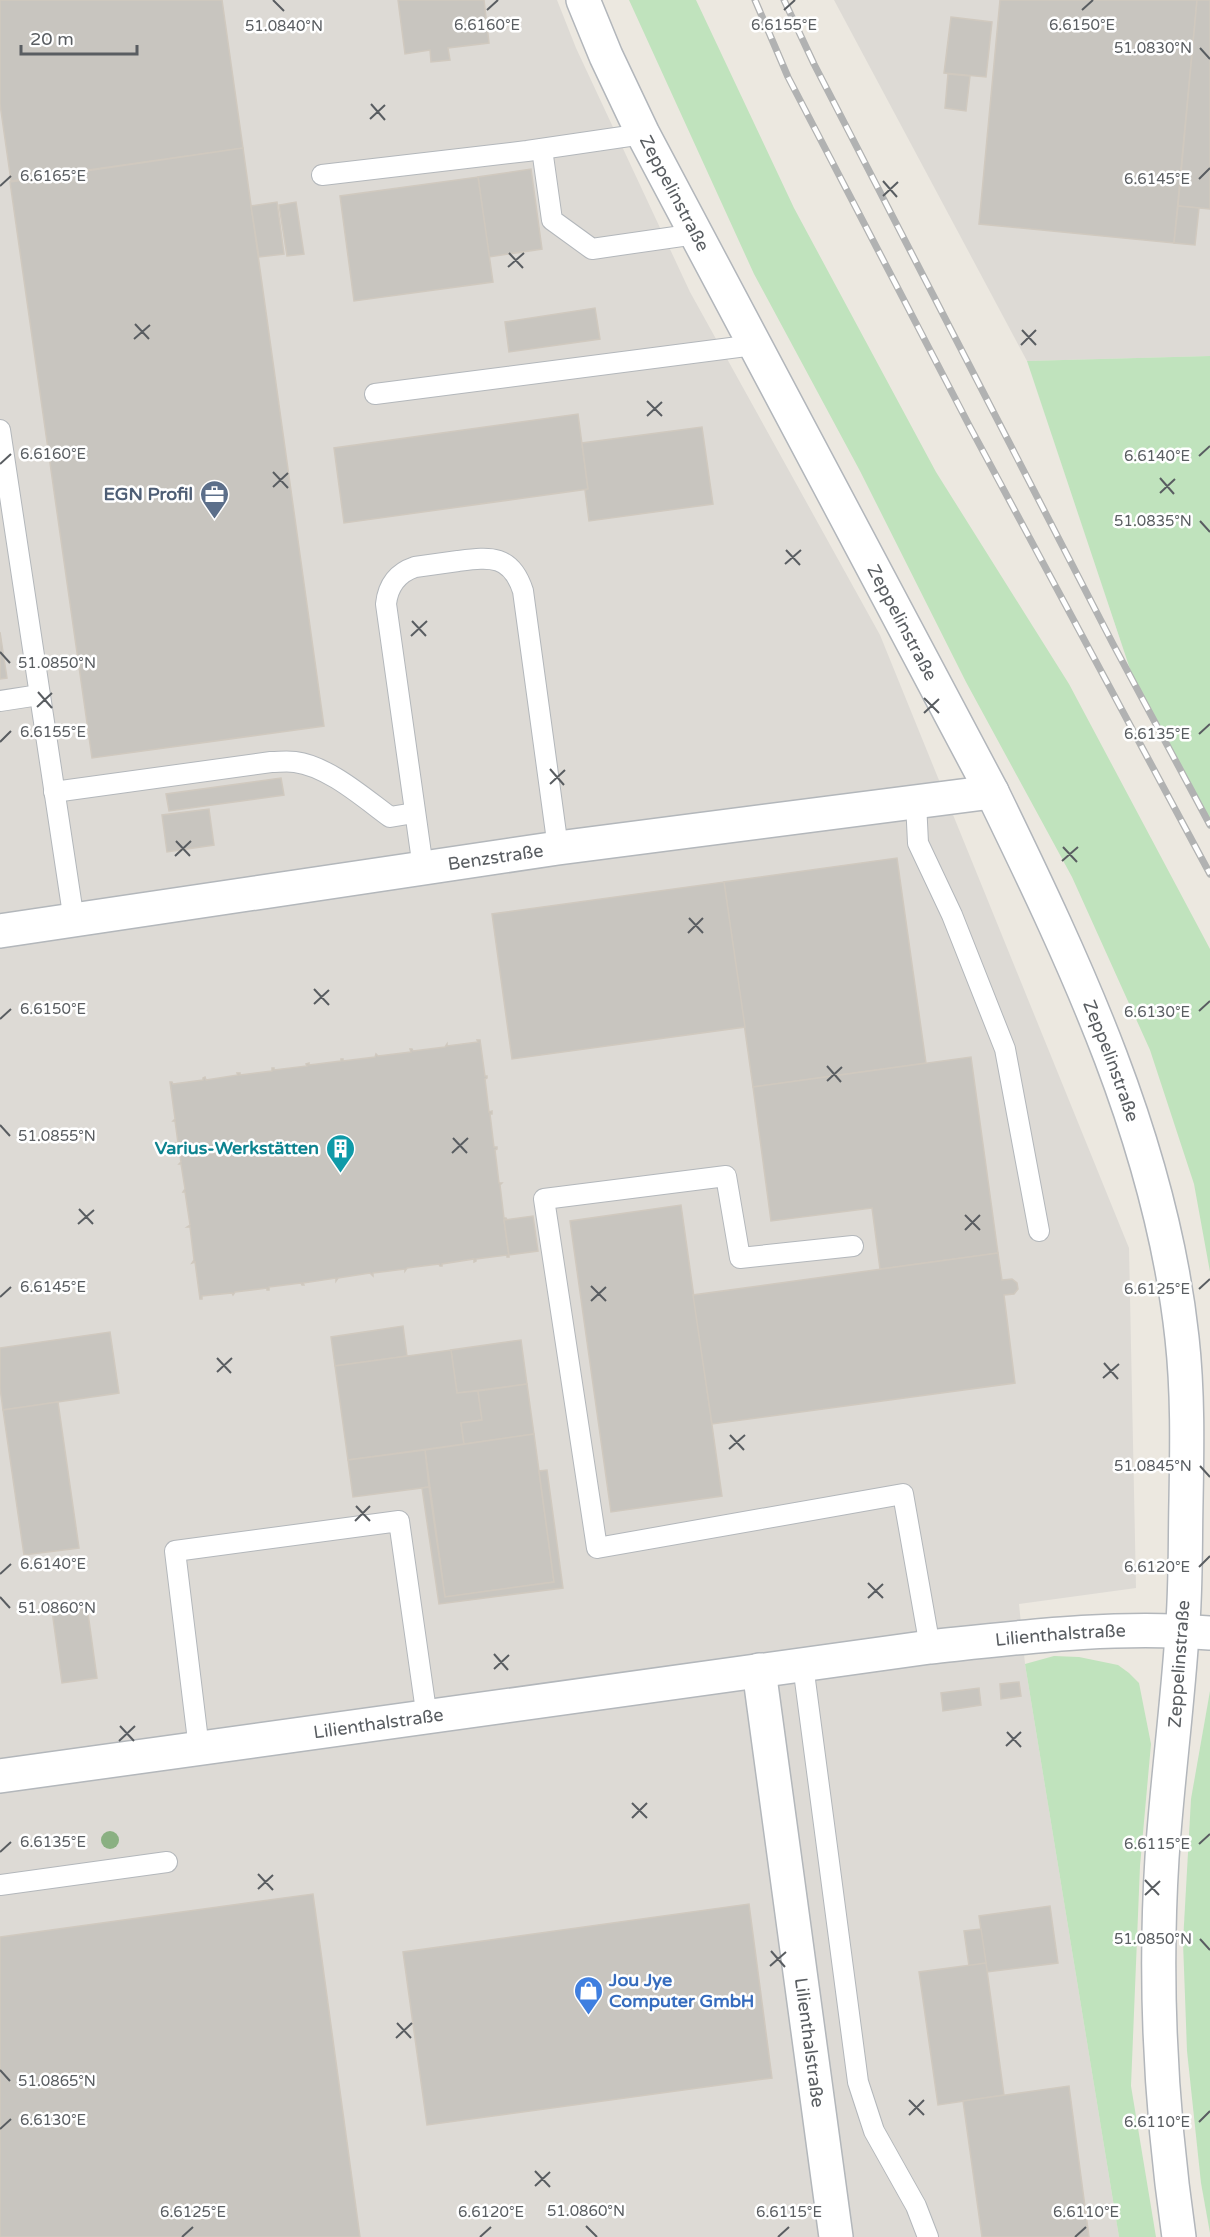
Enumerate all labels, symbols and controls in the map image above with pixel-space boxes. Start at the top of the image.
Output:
text: 6.6160°E [454,16,520,34]
text: 6.6155°E [751,16,817,34]
text: 6.6150°E [1049,16,1115,34]
text: 51.0840°N [245,17,323,35]
scale bar [21,18,136,56]
text: 20 m [30,28,74,50]
text: 51.0830°N [1114,39,1192,57]
street label: Zeppelinstraße [635,132,714,255]
text: 6.6165°E [20,167,86,185]
text: 6.6145°E [1124,170,1190,188]
text: 6.6160°E [20,445,86,463]
text: 6.6140°E [1124,447,1190,465]
office icon: EGN Profil [198,478,230,520]
place label: EGN Profil [104,483,193,505]
text: 51.0835°N [1114,512,1192,530]
street label: Zeppelinstraße [862,561,942,684]
text: 51.0850°N [18,654,96,672]
text: 6.6155°E [20,723,86,741]
text: 6.6135°E [1124,725,1190,743]
street label: Benzstraße [446,839,545,875]
street label: Zeppelinstraße [1078,997,1144,1124]
text: 6.6150°E [20,1000,86,1018]
text: 6.6130°E [1124,1003,1190,1021]
text: 51.0855°N [18,1127,96,1145]
building icon: Varius-Werkstätten [324,1132,356,1174]
place label: Varius-Werkstätten [155,1137,319,1159]
text: 6.6145°E [20,1278,86,1296]
text: 6.6125°E [1124,1280,1190,1298]
text: 51.0845°N [1114,1457,1192,1475]
text: 6.6140°E [20,1555,86,1573]
text: 6.6120°E [1124,1558,1190,1576]
text: 51.0860°N [18,1599,96,1617]
street label: Zeppelinstraße [1164,1599,1194,1729]
street label: Lilienthalstraße [994,1620,1126,1651]
street label: Lilienthalstraße [312,1704,445,1743]
text: 6.6135°E [20,1833,86,1851]
text: 6.6115°E [1124,1835,1190,1853]
text: 51.0850°N [1114,1930,1192,1948]
place label: Jou Jye Computer GmbH [608,1969,754,2012]
shop icon: Jou Jye Computer GmbH [572,1974,604,2016]
street label: Lilienthalstraße [790,1976,829,2109]
text: 51.0865°N [18,2072,96,2090]
text: 6.6130°E [20,2111,86,2129]
text: 6.6110°E [1124,2113,1190,2131]
text: 51.0860°N [547,2202,625,2220]
text: 6.6125°E [160,2203,226,2221]
text: 6.6120°E [458,2203,524,2221]
text: 6.6115°E [756,2203,822,2221]
text: 6.6110°E [1053,2203,1119,2221]

